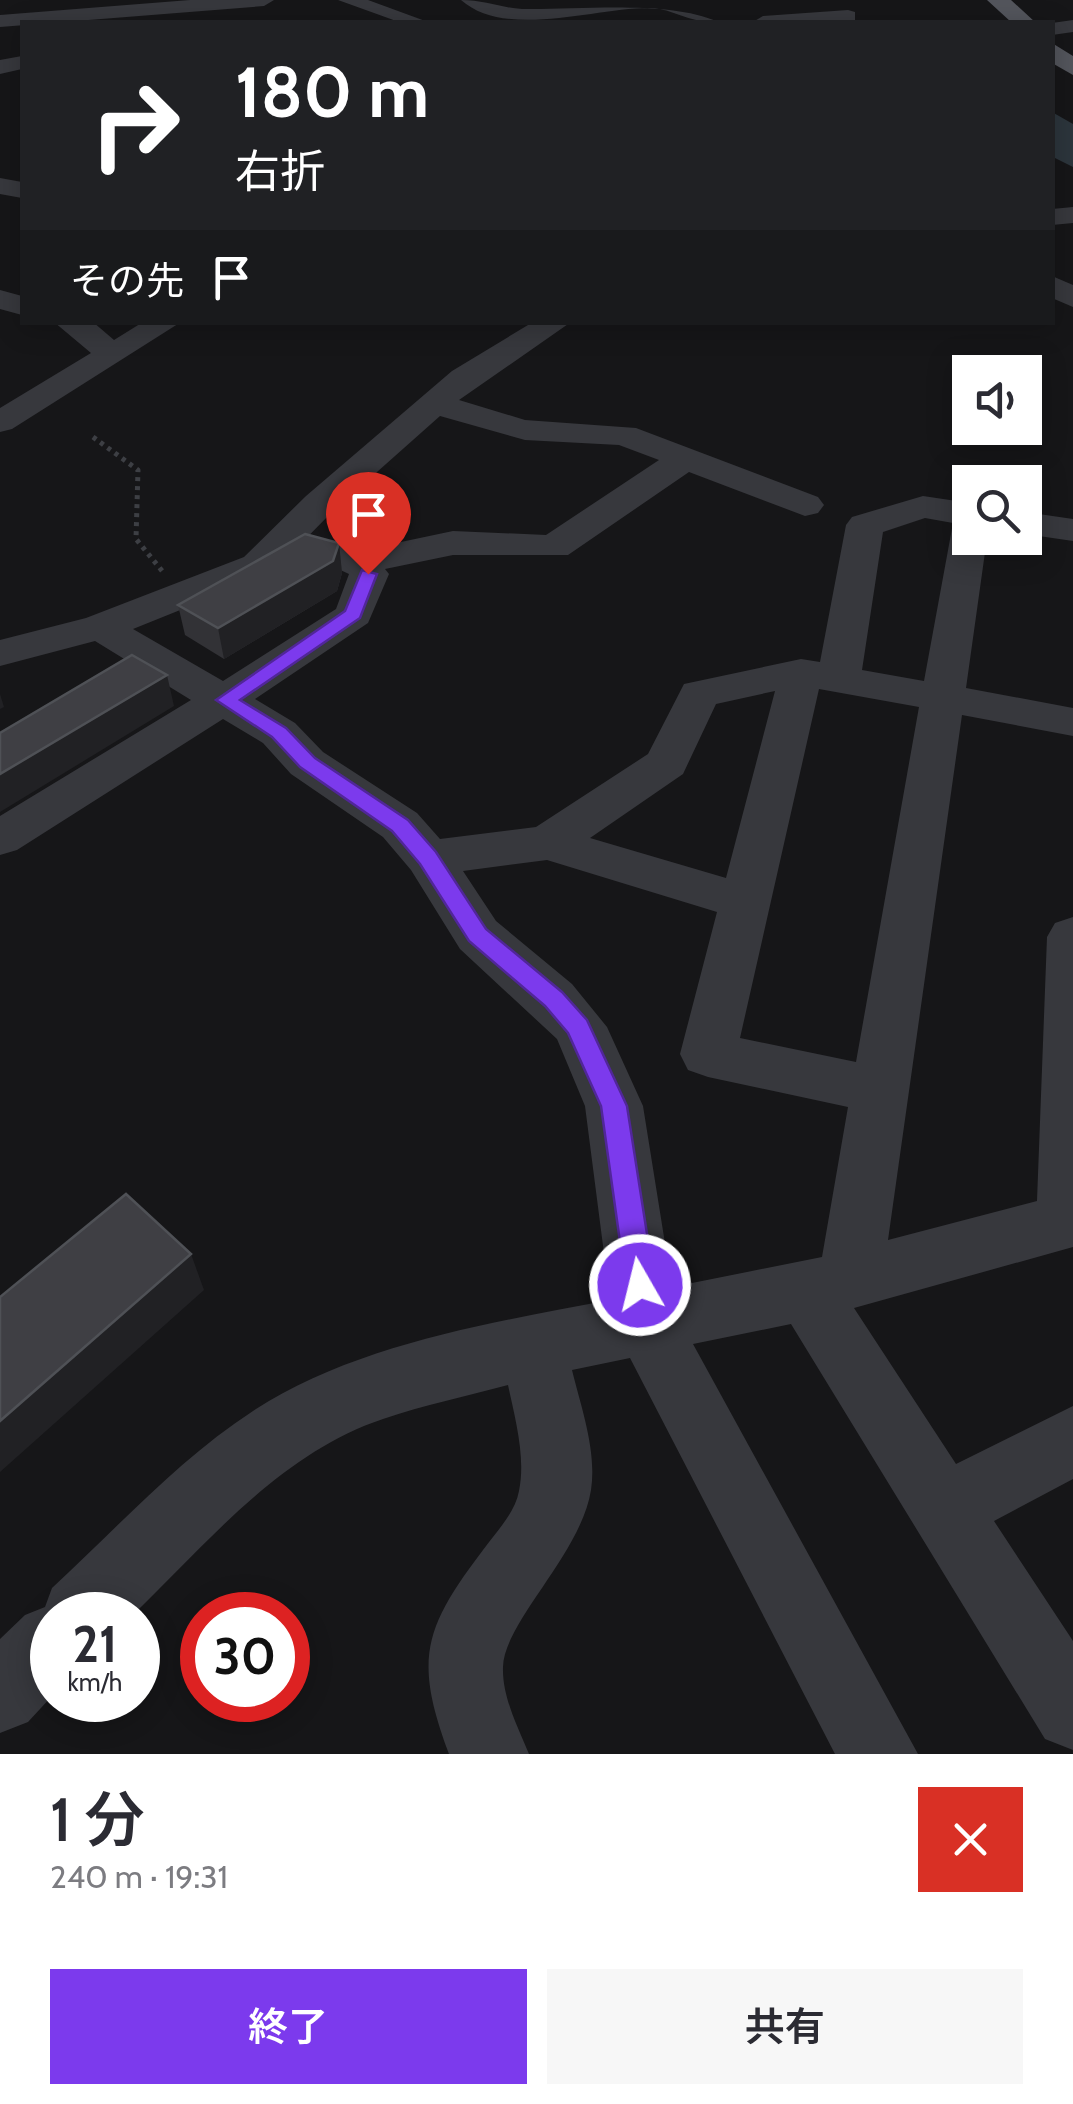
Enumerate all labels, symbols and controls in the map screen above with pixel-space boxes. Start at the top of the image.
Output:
text: 180 m [235,49,429,135]
icon: right [70,60,200,190]
text: 右折 [235,144,325,198]
icon: arrive [204,250,259,305]
text: その先 [70,257,184,304]
map controls [952,355,1042,555]
button: sound [952,355,1042,445]
button: search [952,465,1042,555]
pin [326,472,411,575]
icon: arrive [341,487,396,542]
position arrow [588,1233,692,1337]
speed limit sign: 30 [180,1592,310,1722]
text: 21 [73,1614,117,1675]
text: km/h [68,1667,122,1697]
text: 1 分 [50,1783,145,1856]
button: close [918,1787,1023,1892]
text: 240 m · 19:31 [50,1857,228,1896]
button: 終了 [50,1969,527,2084]
button: 共有 [547,1969,1023,2084]

